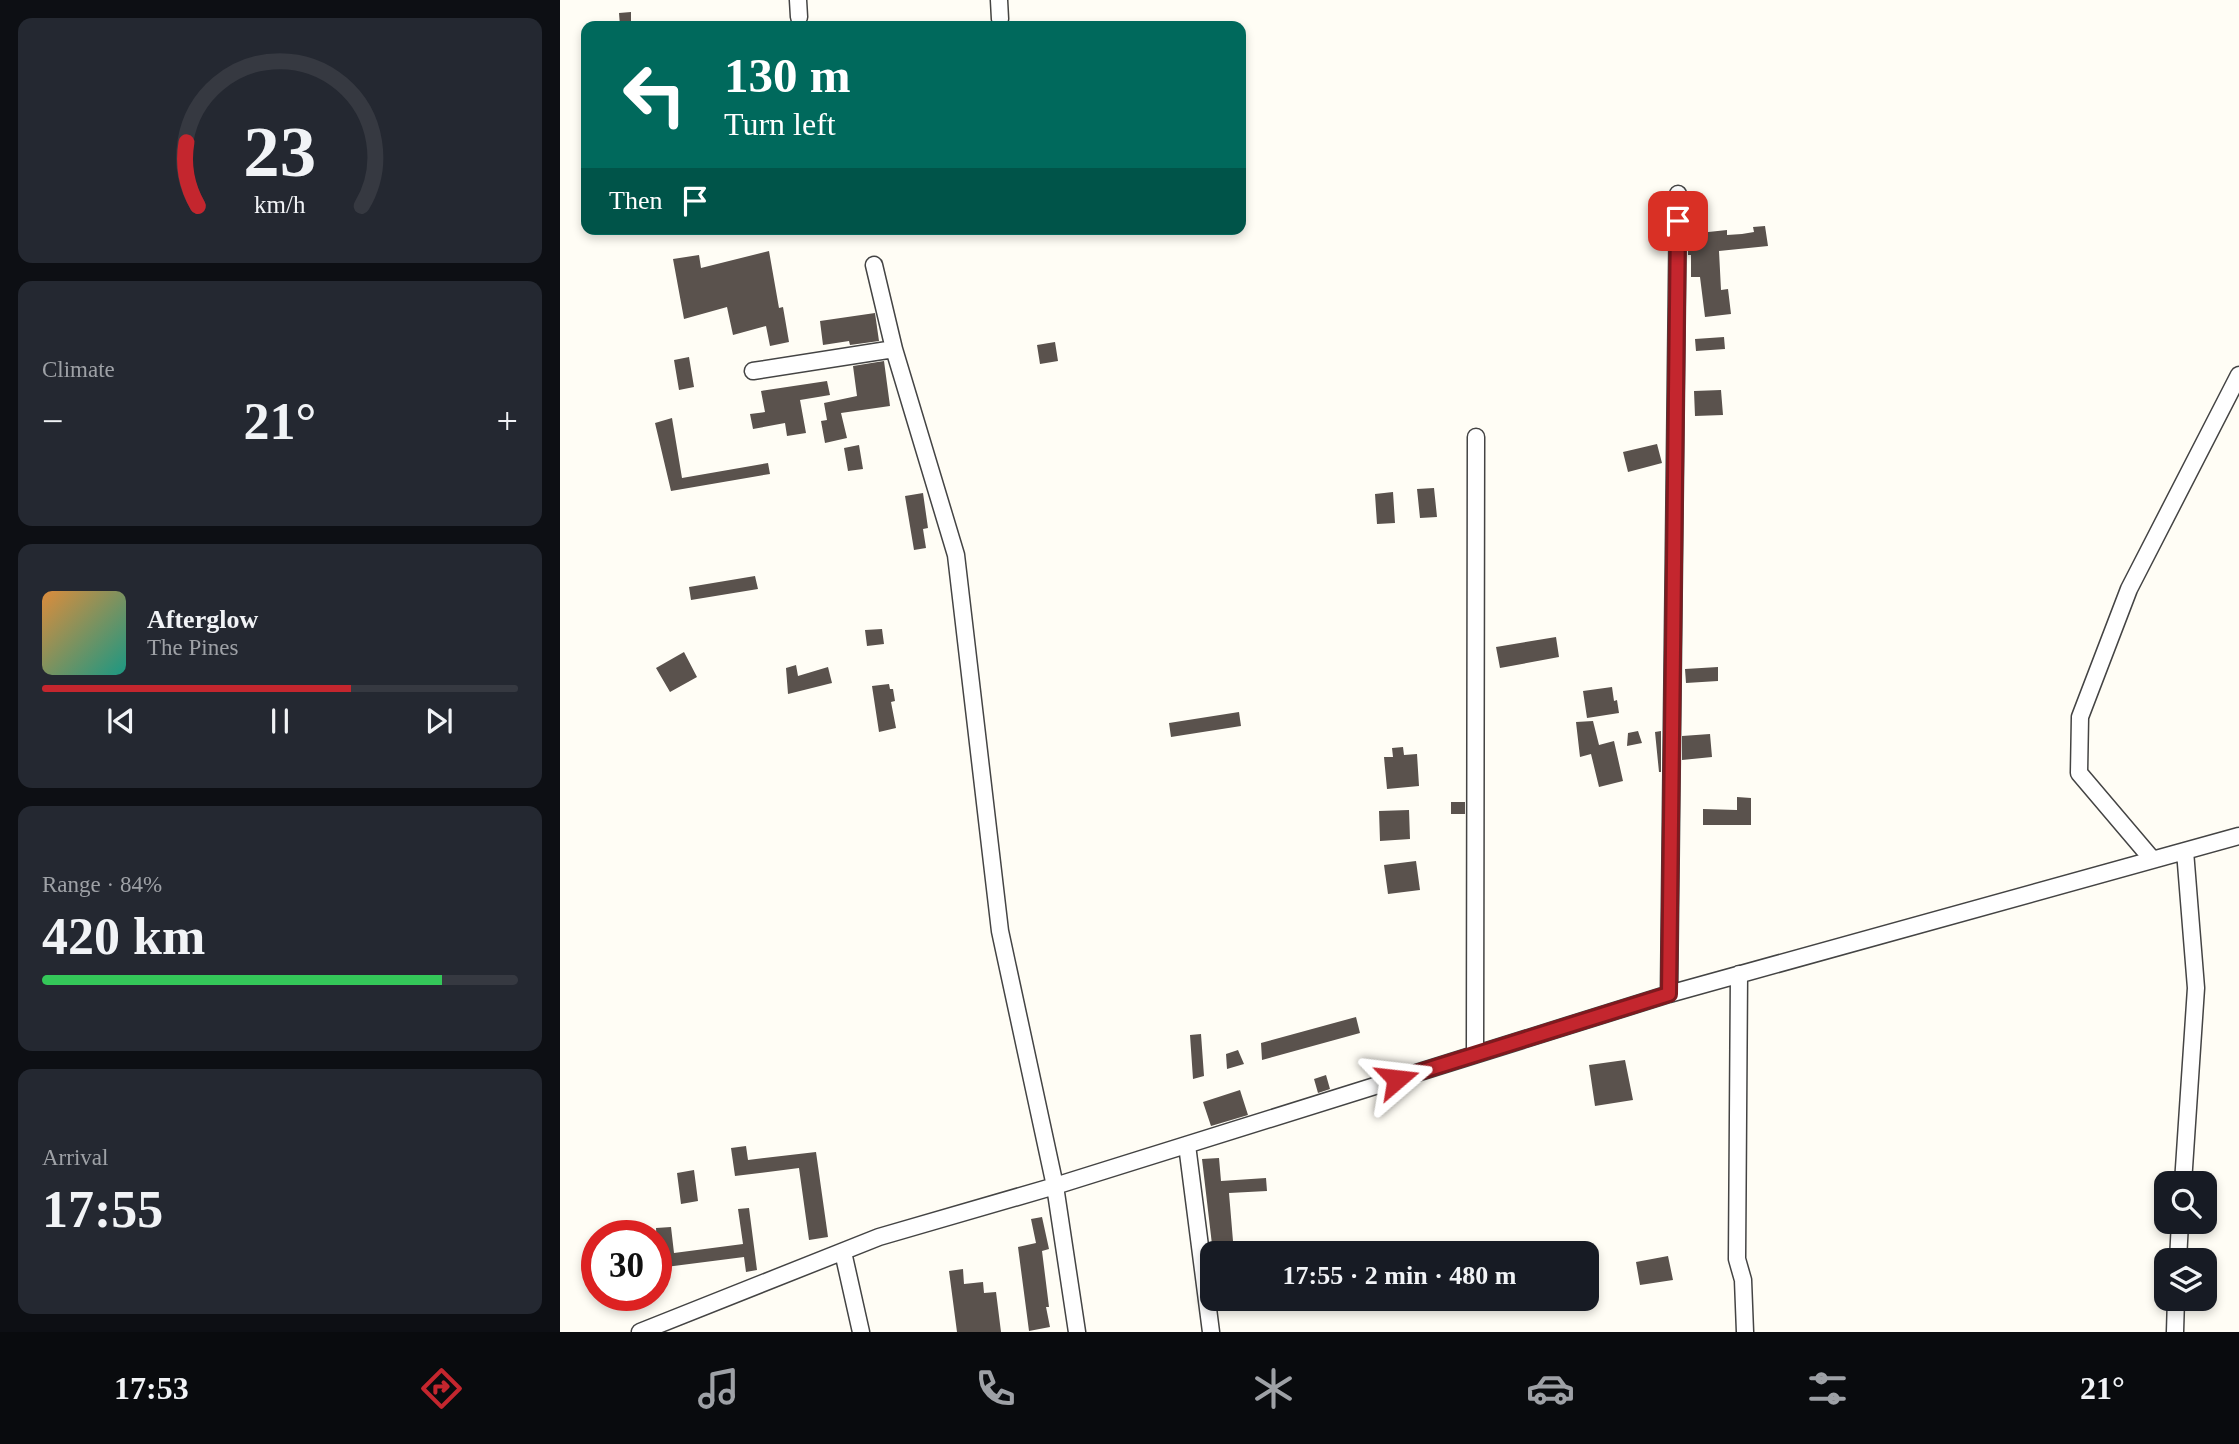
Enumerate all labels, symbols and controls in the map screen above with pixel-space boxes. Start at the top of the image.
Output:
text: 130 m [724,48,851,103]
icon: left [609,49,700,140]
text: Turn left [724,106,836,142]
text: 23 [244,112,316,193]
icon: arrive [676,182,714,220]
text: Then [609,186,662,215]
text: km/h [254,191,306,218]
pin [1648,191,1708,251]
icon: arrive [1659,202,1697,240]
text: Climate [42,357,115,382]
text: 21° [244,393,316,450]
text: − [42,400,63,442]
text: + [497,400,518,442]
text: Afterglow [147,605,258,634]
text: The Pines [147,635,238,660]
icon: previous [102,702,140,740]
icon: pause [261,702,299,740]
icon: next [420,702,458,740]
text: Range · 84% [42,872,162,897]
text: 420 km [42,908,205,965]
position arrow [1360,1042,1434,1116]
text: Arrival [42,1145,108,1170]
map controls [2154,1171,2217,1311]
button: search [2154,1171,2217,1234]
text: 17:55 [42,1181,163,1238]
speed limit sign: 30 [581,1220,672,1311]
button: layers [2154,1248,2217,1311]
text: 17:55 · 2 min · 480 m [1283,1261,1517,1290]
icon: directions [417,1364,466,1413]
icon: music [694,1364,743,1413]
icon: phone [971,1364,1020,1413]
icon: climate [1249,1364,1298,1413]
icon: car [1526,1364,1575,1413]
icon: filters [1803,1364,1852,1413]
text: 17:53 [114,1370,189,1406]
text: 21° [2080,1370,2125,1406]

